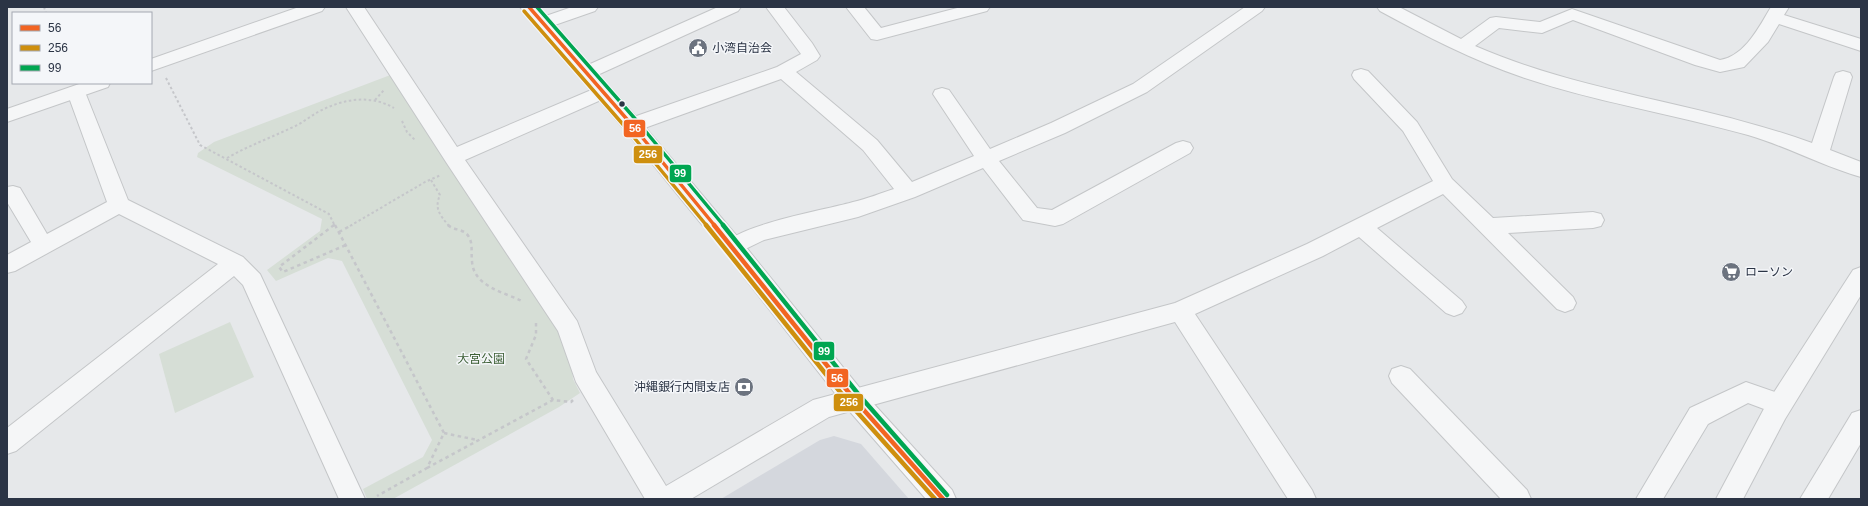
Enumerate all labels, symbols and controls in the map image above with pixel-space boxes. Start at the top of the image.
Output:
legend [12,12,152,84]
text: 56 [48,21,62,35]
public building icon: 小湾自治会 [687,37,709,59]
text: 256 [48,41,68,55]
place label: 小湾自治会 [712,41,772,55]
text: 99 [48,61,62,75]
unlabelled marker [617,99,627,109]
line badge: 56 [623,119,646,138]
text: 56 [629,122,641,134]
line badge: 256 [633,145,663,164]
text: 256 [639,148,657,160]
line badge: 99 [669,164,692,183]
text: 99 [674,167,686,179]
supermarket icon: ローソン [1720,261,1742,283]
place label: ローソン [1745,265,1793,279]
line badge: 99 [813,341,835,361]
text: 99 [818,345,830,357]
park label: 大宮公園 [457,352,505,366]
line badge: 56 [826,368,849,388]
text: 56 [831,372,843,384]
bank icon: 沖縄銀行内間支店 [733,376,755,398]
place label: 沖縄銀行内間支店 [634,380,730,394]
line badge: 256 [833,393,864,412]
text: 256 [840,396,858,408]

